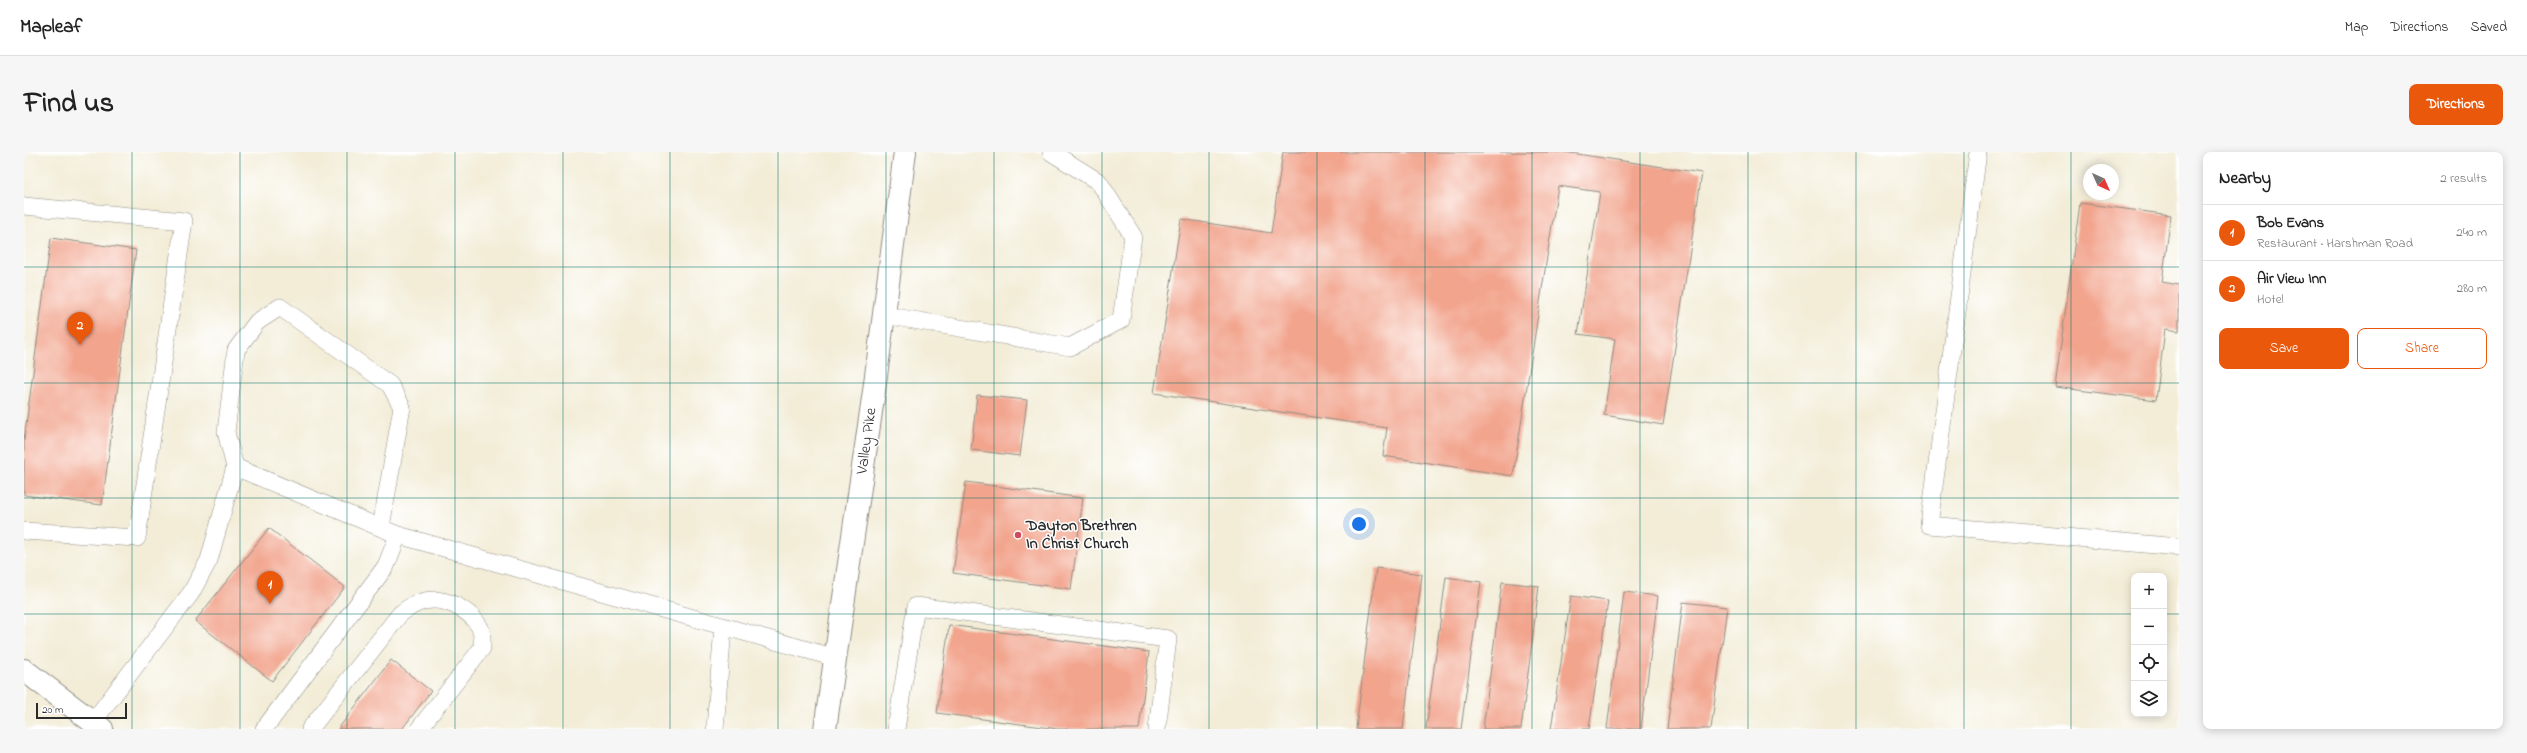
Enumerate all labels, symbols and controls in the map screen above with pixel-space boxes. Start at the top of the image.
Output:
text: Mapleaf [20,14,82,41]
text: Map [2345,17,2368,38]
text: Directions [2390,17,2448,38]
text: Saved [2470,17,2507,38]
text: Find us [24,84,114,125]
button: Directions [2409,84,2503,125]
north arrow [2083,164,2119,200]
text: Nearby [2219,166,2271,191]
text: 2 results [2440,169,2487,188]
text: Bob Evans [2257,212,2324,234]
text: 1 [2230,223,2234,242]
text: 240 m [2456,223,2487,242]
text: Restaurant · Harshman Road [2257,234,2413,253]
text: Air View Inn [2257,268,2326,290]
text: 2 [2229,279,2235,298]
text: 280 m [2457,279,2487,298]
text: Hotel [2257,290,2284,309]
pin: 2 [67,312,93,345]
button: Save [2219,328,2349,369]
button: Share [2357,328,2487,369]
street label: Valley Pike [850,405,884,477]
place label: Dayton Brethren In Christ Church [1025,514,1137,556]
your location [1349,514,1369,534]
marker: Dayton Brethren In Christ Church [1013,530,1023,540]
pin: 1 [257,571,283,604]
map controls [2131,573,2167,717]
button: + [2131,573,2167,609]
button: − [2131,609,2167,645]
button: locate [2131,645,2167,681]
button: layers [2131,681,2167,717]
scale bar [36,701,127,720]
text: 20 m [42,702,64,718]

